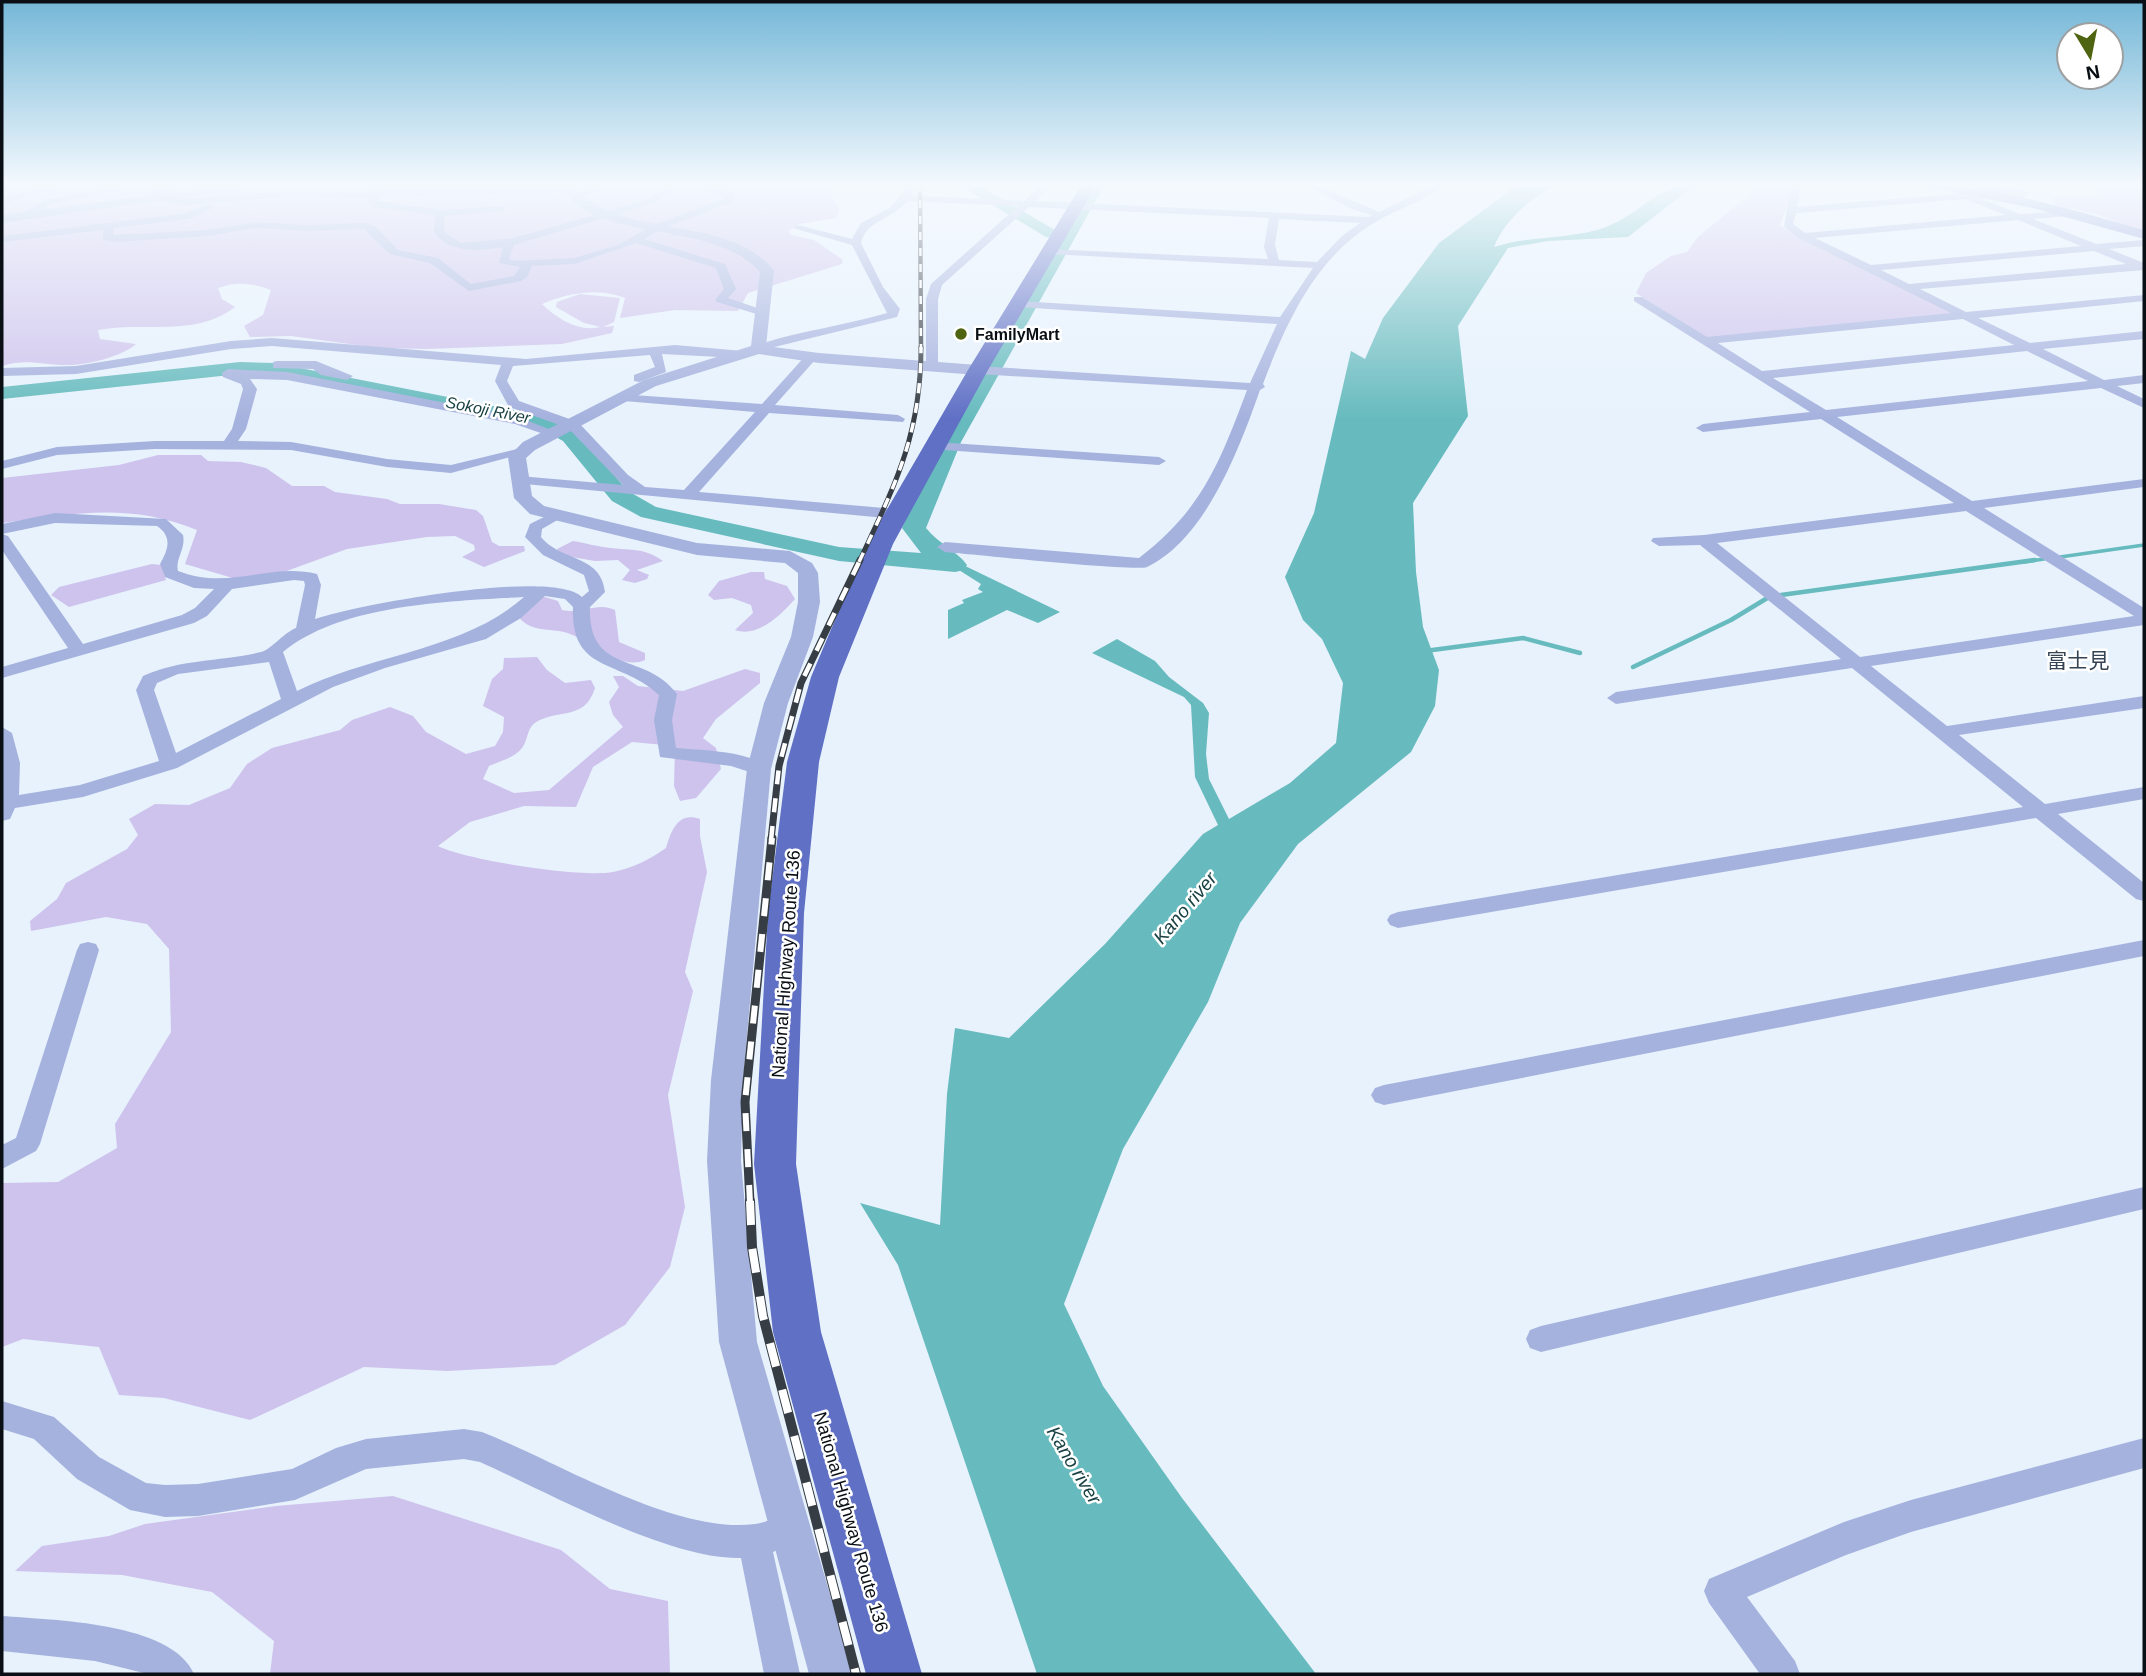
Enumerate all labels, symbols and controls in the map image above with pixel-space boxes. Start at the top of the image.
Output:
north arrow [2055,21,2125,91]
text: N [2084,61,2101,84]
marker: FamilyMart [953,326,969,342]
place label: FamilyMart [975,326,1060,343]
water label: Sokoji River [444,394,532,427]
district label: 富士見 [2047,649,2110,672]
street label: National Highway Route 136 [768,850,804,1078]
water label: Kano river [1149,868,1221,948]
street label: National Highway Route 136 [810,1410,892,1634]
water label: Kano river [1043,1422,1106,1508]

